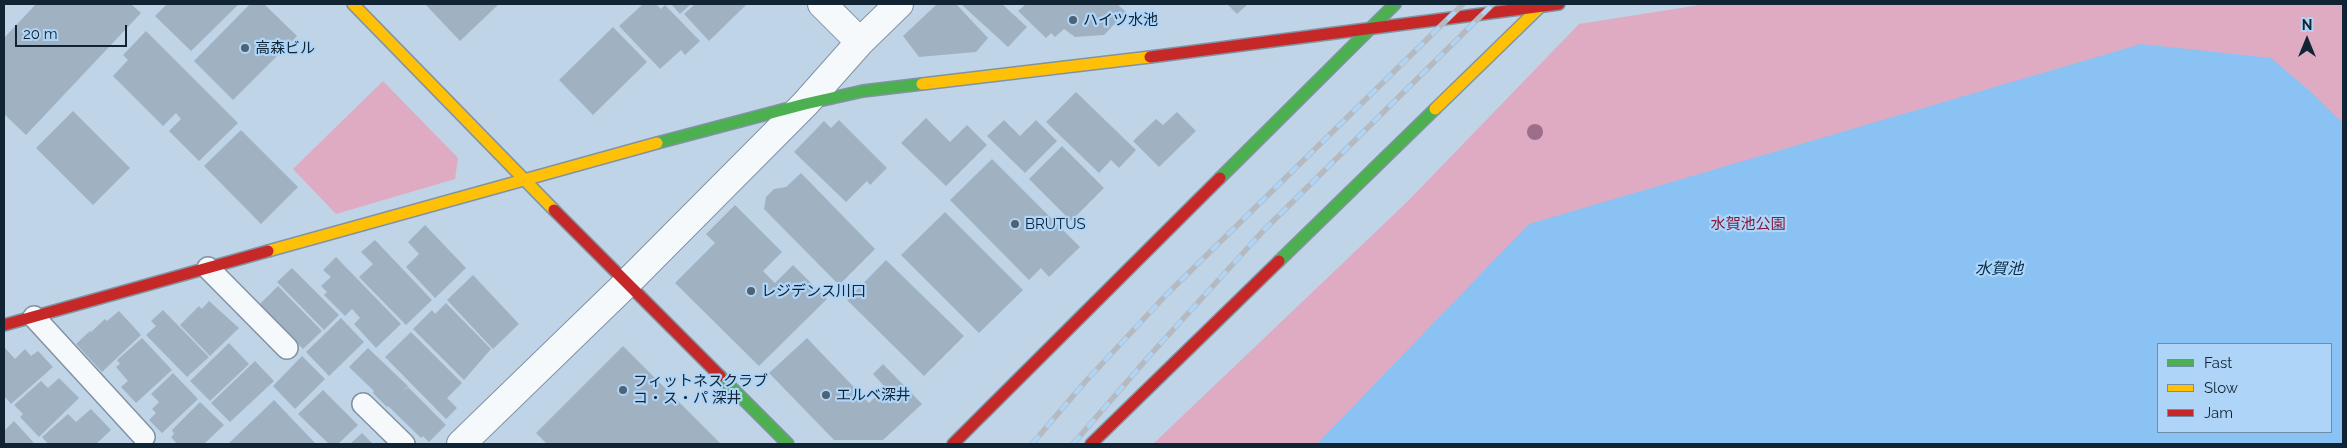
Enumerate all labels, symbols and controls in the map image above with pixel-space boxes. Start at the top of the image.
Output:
place label: ハイツ水池 [1083,11,1158,29]
marker: ハイツ水池 [1067,14,1079,26]
scale bar [18,15,130,47]
north arrow [2282,15,2332,65]
text: N [2302,17,2312,33]
text: 20 m [23,25,58,43]
place label: 高森ビル [255,39,315,57]
marker: 高森ビル [239,42,251,54]
place label: BRUTUS [1025,215,1086,233]
park label: 水賀池公園 [1711,215,1785,233]
marker: BRUTUS [1009,218,1021,230]
water label: 水賀池 [1975,259,2023,279]
place label: レジデンス川口 [761,282,866,300]
marker: レジデンス川口 [745,285,757,297]
legend [2157,343,2332,433]
text: Fast [2204,354,2232,372]
place label: フィットネスクラブ コ・ス・パ 深井 [633,372,768,407]
text: Slow [2204,379,2238,397]
marker: フィットネスクラブ コ・ス・パ 深井 [617,384,629,396]
place label: エルベ深井 [836,386,911,404]
marker: エルベ深井 [820,389,832,401]
text: Jam [2204,404,2233,422]

